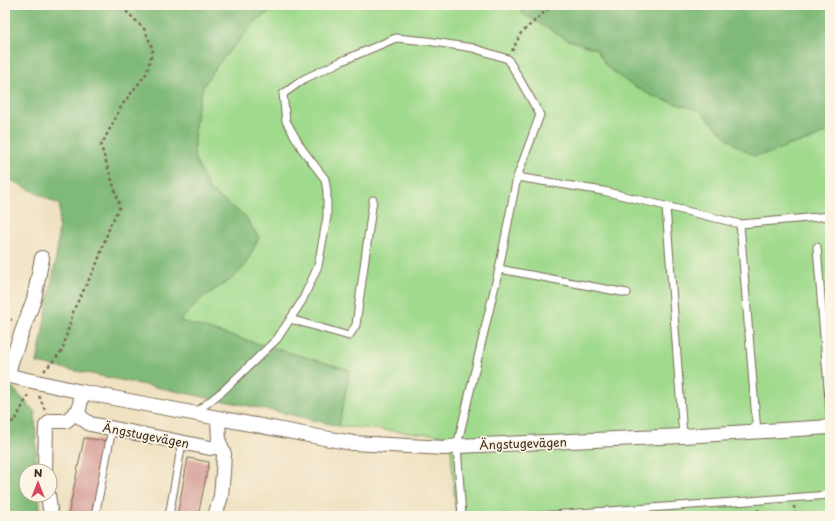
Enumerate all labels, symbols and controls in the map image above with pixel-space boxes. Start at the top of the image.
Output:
street label: Ängstugevägen [101,418,191,452]
street label: Ängstugevägen [479,432,567,454]
north arrow [18,463,58,503]
text: N [34,464,43,481]

